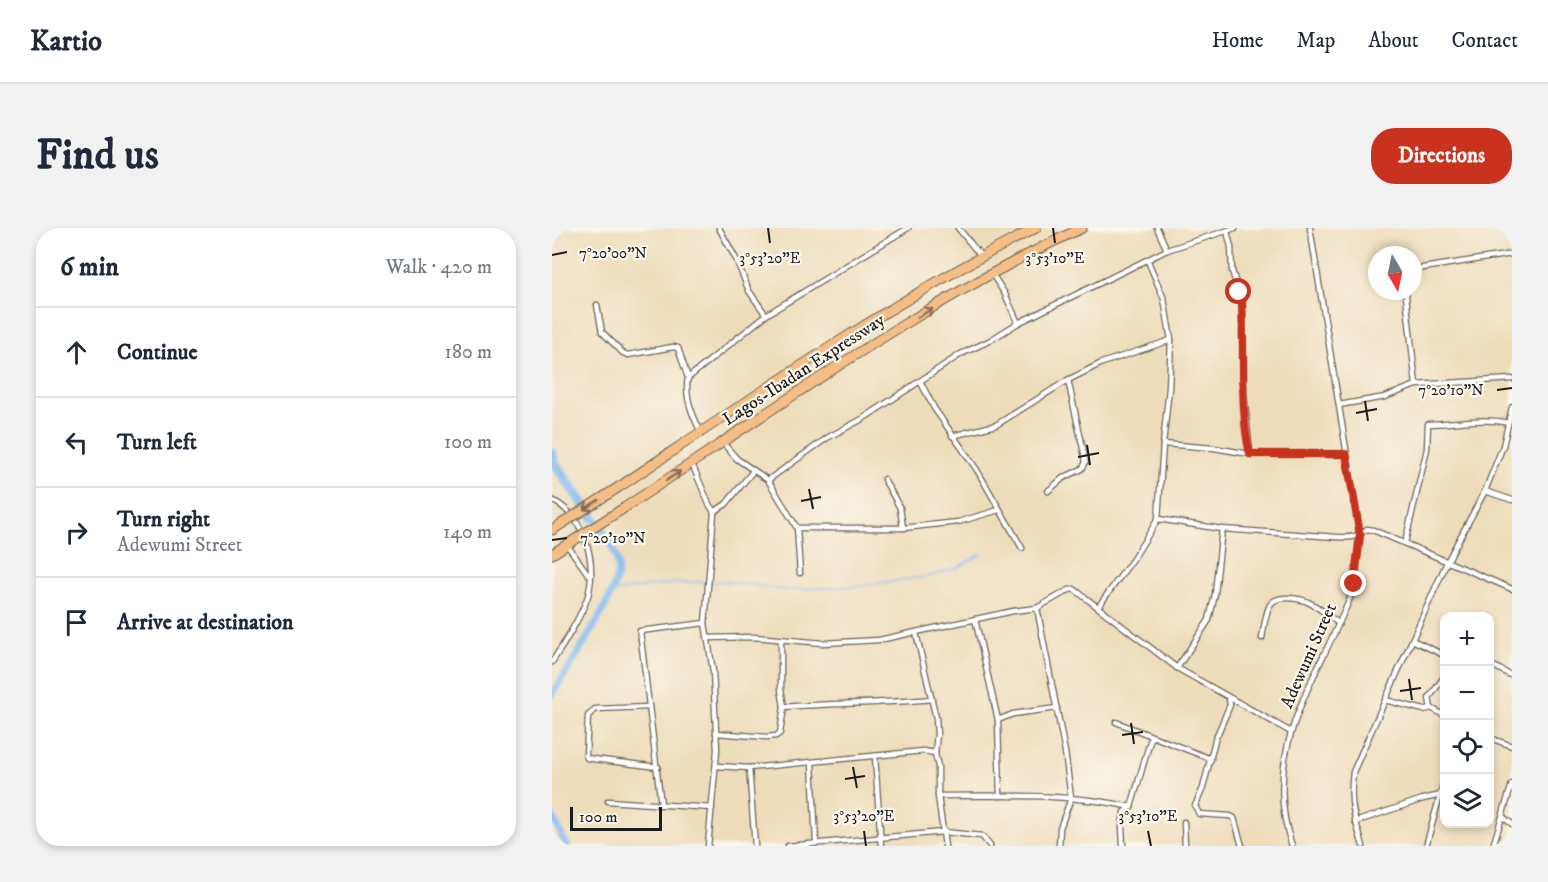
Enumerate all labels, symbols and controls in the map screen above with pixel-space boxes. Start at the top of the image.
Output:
text: Kartio [30,24,102,59]
text: Home [1212,28,1264,54]
text: Map [1297,28,1335,54]
text: About [1368,28,1419,54]
text: Contact [1452,28,1518,54]
button: Directions [1371,128,1512,184]
text: Find us [36,130,159,182]
text: 7°20'00"N [579,244,647,263]
north arrow [1368,246,1422,300]
text: 3°53'20"E [740,249,801,268]
text: 3°53'10"E [1026,249,1085,268]
text: 6 min [60,251,119,284]
text: Walk · 420 m [386,255,492,280]
route start [1225,278,1251,304]
one-way arrow [916,306,933,318]
street label: Lagos-Ibadan Expressway [719,309,890,431]
icon: ahead [60,336,93,369]
text: Continue [117,339,198,366]
text: 180 m [445,340,492,365]
text: 7°20'10"N [1418,381,1484,400]
icon: left [60,426,93,459]
text: Turn left [117,429,197,456]
text: 100 m [444,430,492,455]
one-way arrow [664,470,681,482]
one-way arrow [583,499,600,511]
text: Turn right [117,506,210,533]
icon: right [60,516,93,549]
text: 140 m [443,520,492,545]
text: 7°20'10"N [580,529,646,548]
text: Adewumi Street [117,533,242,558]
route end [1340,570,1366,596]
street label: Adewumi Street [1276,600,1342,712]
icon: arrive [60,606,93,639]
text: Arrive at destination [117,609,294,636]
map controls [1440,612,1494,828]
button: + [1440,612,1494,666]
button: − [1440,666,1494,720]
button: locate [1440,720,1494,774]
button: layers [1440,774,1494,828]
scale bar [570,804,662,832]
text: 100 m [579,807,618,827]
text: 3°53'20"E [834,807,895,826]
text: 3°53'10"E [1119,807,1178,826]

